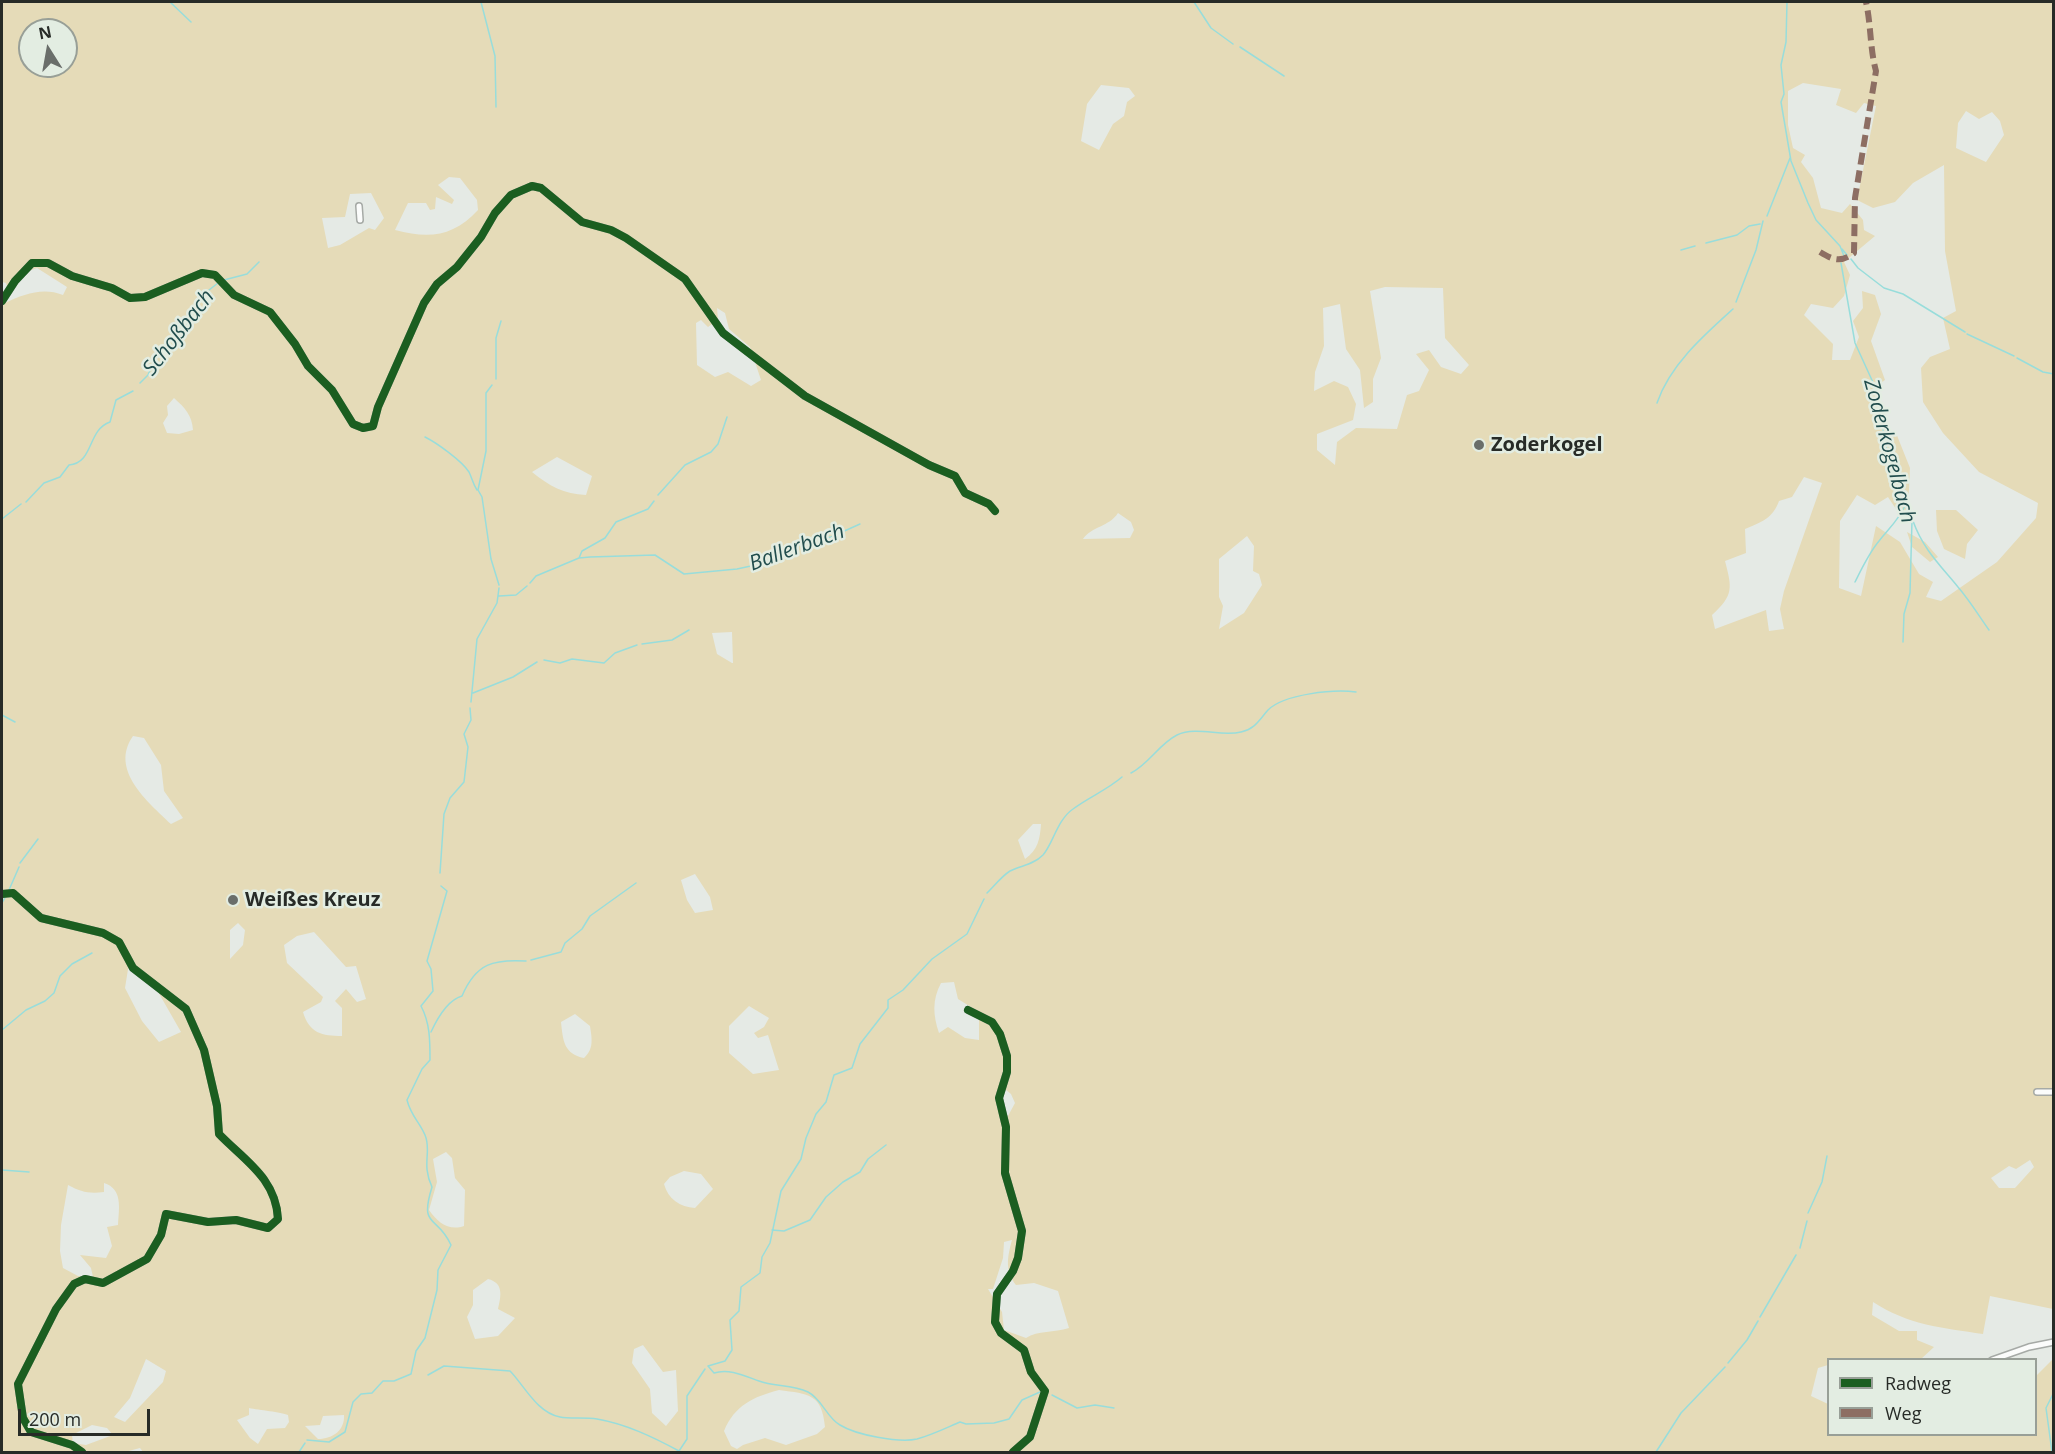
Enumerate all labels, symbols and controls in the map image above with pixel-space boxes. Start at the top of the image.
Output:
north arrow [18,18,78,78]
text: N [36,20,53,44]
water label: Schoßbach [138,285,220,381]
water label: Zoderkogelbach [1858,376,1920,526]
place label: Zoderkogel [1491,433,1603,457]
marker: Zoderkogel [1472,438,1486,452]
water label: Ballerbach [746,519,848,577]
place label: Weißes Kreuz [245,888,381,912]
marker: Weißes Kreuz [226,893,240,907]
legend [1827,1358,2037,1436]
text: Radweg [1885,1371,1951,1395]
scale bar [21,1397,153,1435]
text: Weg [1885,1401,1922,1425]
text: 200 m [29,1407,81,1431]

